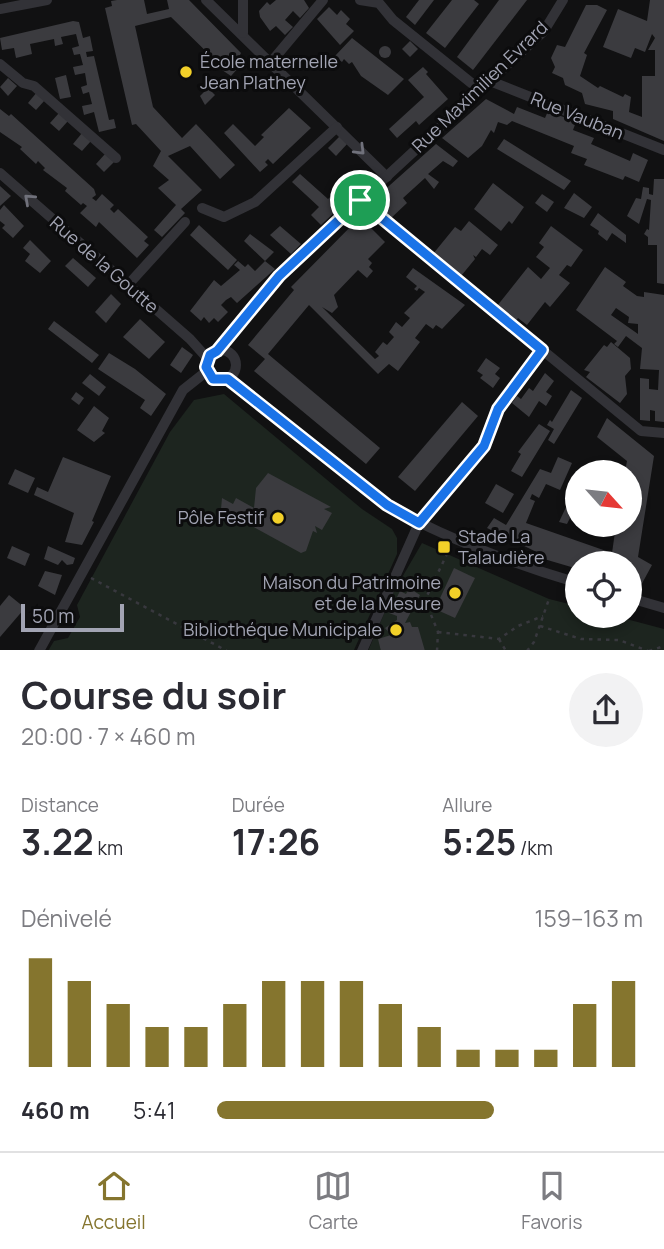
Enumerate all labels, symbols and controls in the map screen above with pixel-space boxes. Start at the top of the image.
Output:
street label: Rue Maximilien Evrard [406,15,552,157]
place label: École maternelle Jean Plathey [200,49,338,94]
marker: École maternelle Jean Plathey [178,64,194,80]
street label: Rue Vauban [527,86,627,145]
one-way arrow [352,142,365,155]
pin [330,170,390,230]
icon: arrive [341,181,379,219]
one-way arrow [24,194,37,207]
street label: Rue de la Goutte [45,210,164,318]
north arrow [565,460,642,537]
map controls [565,460,642,628]
place label: Pôle Festif [178,505,265,529]
marker: Pôle Festif [270,510,286,526]
place label: Stade La Talaudière [458,524,545,569]
marker: Stade La Talaudière [436,539,452,555]
button: locate [565,551,642,628]
place label: Maison du Patrimoine et de la Mesure [263,570,441,615]
marker: Maison du Patrimoine et de la Mesure [447,585,463,601]
scale bar [21,601,124,633]
text: 50 m [32,603,74,629]
place label: Bibliothéque Municipale [183,617,382,641]
marker: Bibliothéque Municipale [388,622,404,638]
text: Course du soir [21,668,286,720]
button: share [569,673,643,747]
text: 20:00 · 7 × 460 m [21,720,195,752]
text: Distance [21,792,99,818]
text: Durée [232,792,285,818]
text: Allure [442,792,492,818]
text: 3.22 [21,818,94,866]
text: 17:26 [232,818,320,866]
text: 5:25 [442,818,516,866]
text: km [94,835,123,861]
text: /km [516,835,553,861]
text: Dénivelé [21,902,112,934]
text: 159–163 m [534,902,643,934]
text: 460 m [21,1094,90,1126]
text: 5:41 [133,1094,176,1126]
tab: Accueil [82,1167,146,1235]
tab: Carte [309,1167,358,1235]
tab: Favoris [521,1167,582,1235]

